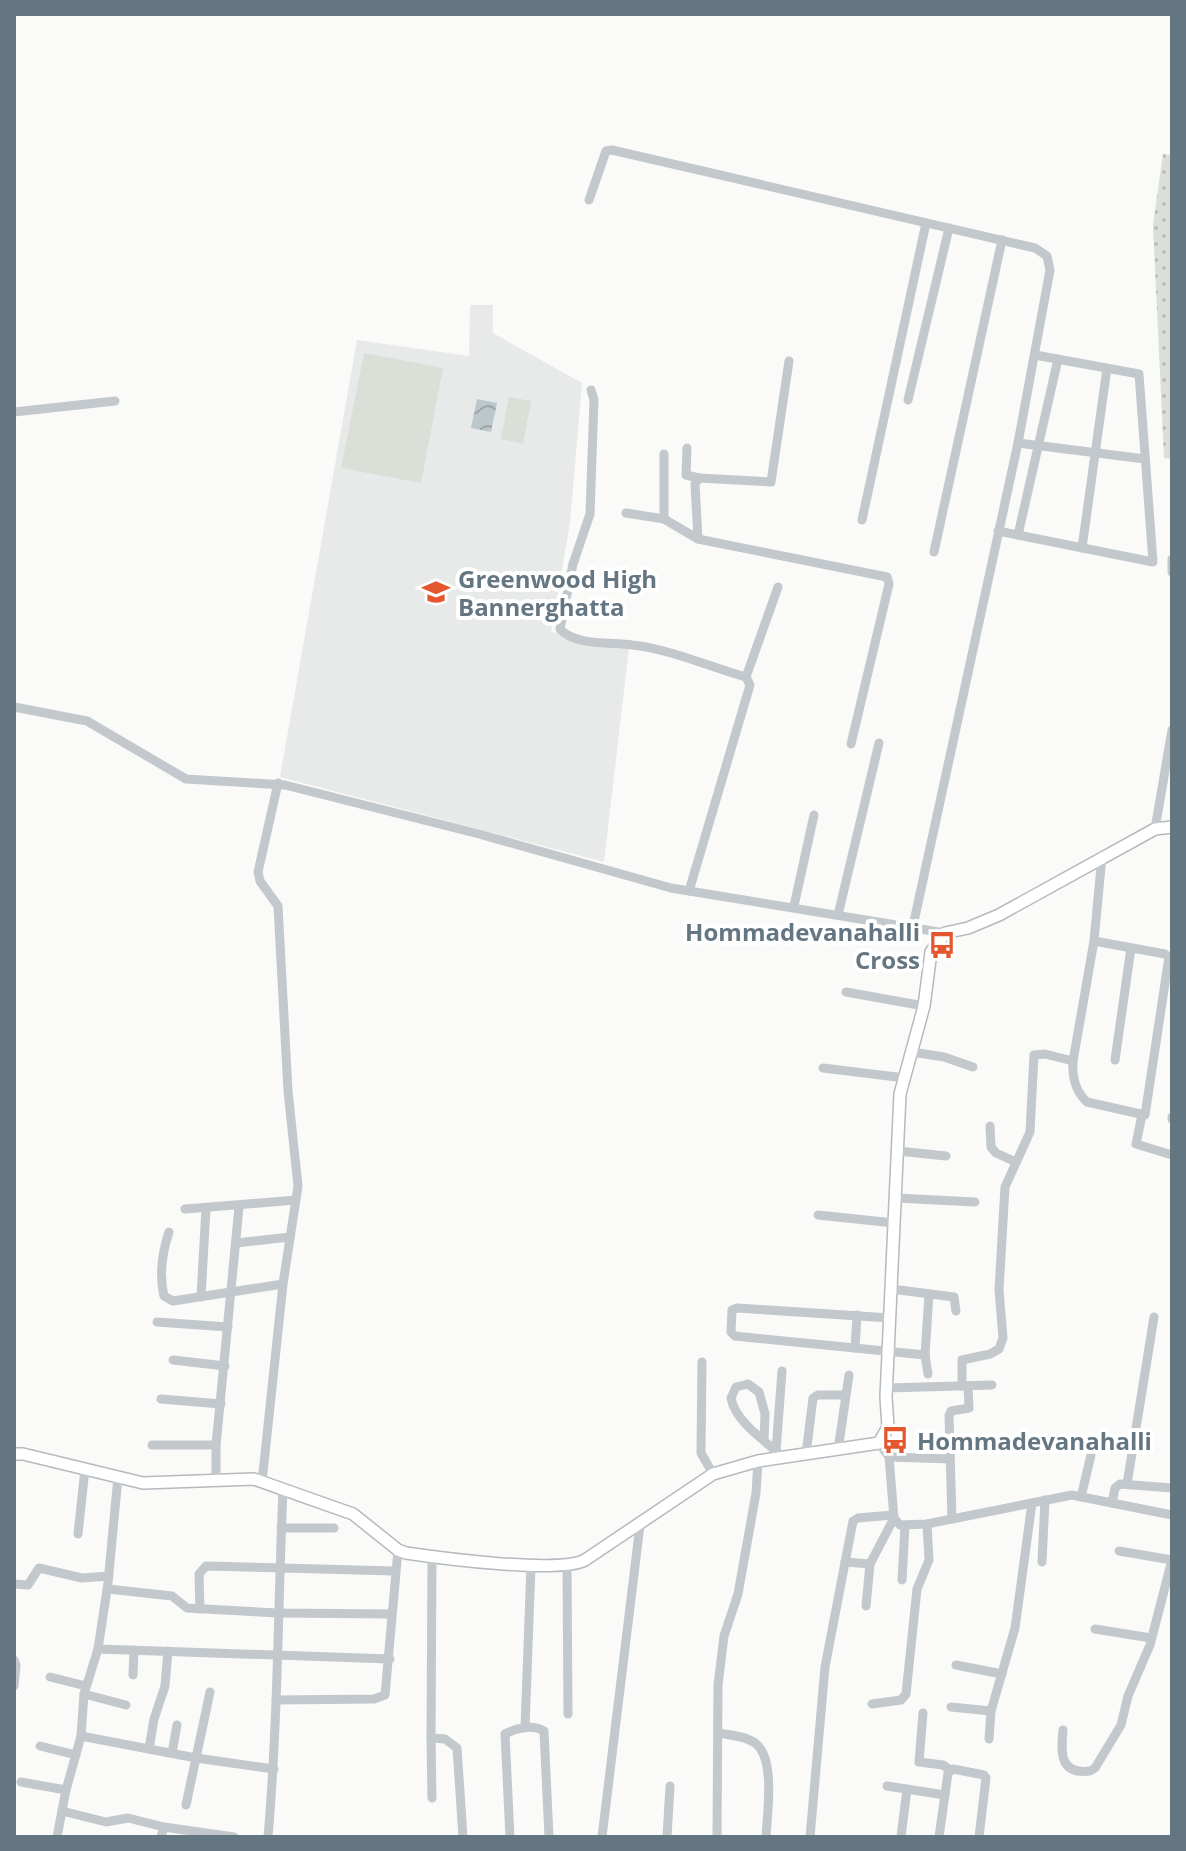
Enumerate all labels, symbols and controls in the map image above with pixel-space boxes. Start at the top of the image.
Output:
place label: Greenwood High Bannerghatta [458,562,657,623]
school or university icon: Greenwood High Bannerghatta [421,577,451,607]
place label: Hommadevanahalli Cross [685,915,920,976]
bus stop icon: Hommadevanahalli Cross [927,930,957,960]
place label: Hommadevanahalli [917,1424,1152,1457]
bus stop icon: Hommadevanahalli [880,1425,910,1455]

